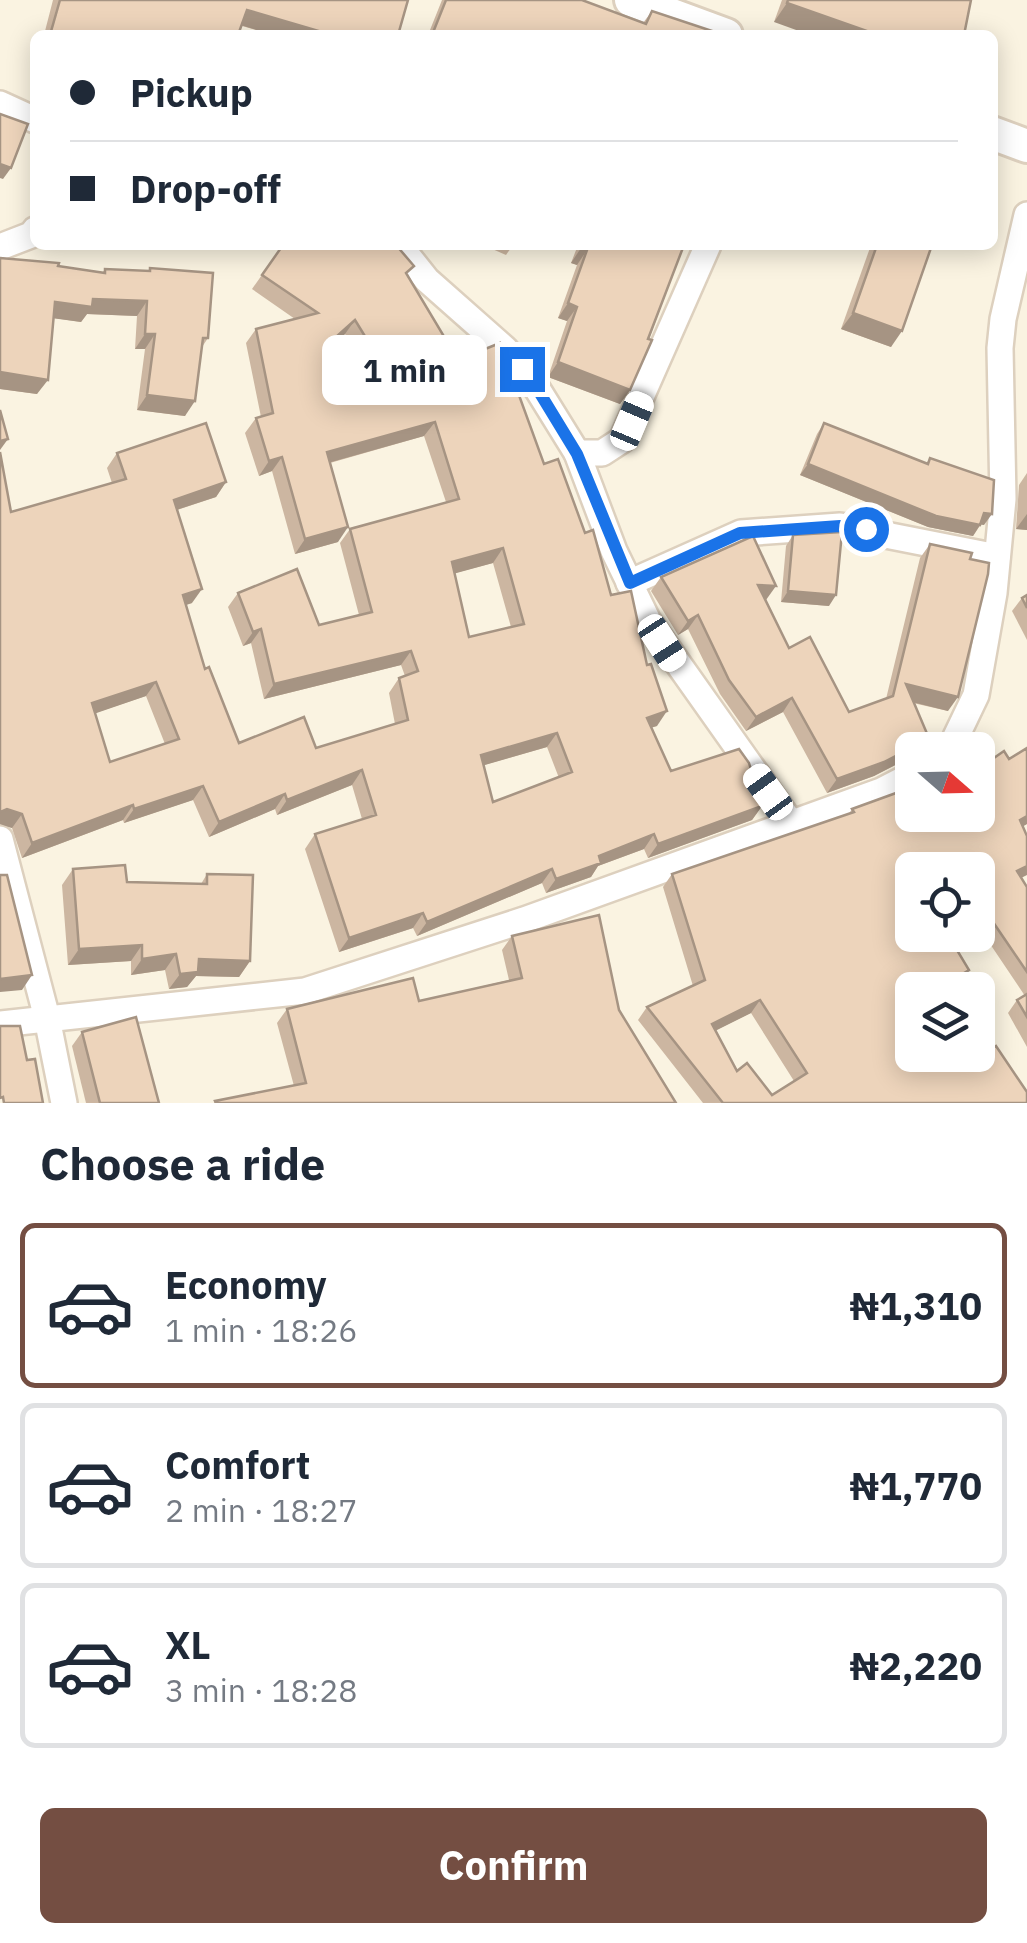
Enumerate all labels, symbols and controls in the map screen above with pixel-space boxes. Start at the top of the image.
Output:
text: Pickup [130,68,253,117]
text: Drop-off [130,164,281,213]
callout: 1 min [322,334,487,404]
route end [500,347,545,392]
text: 1 min [363,349,446,391]
car [606,388,658,454]
route start [844,507,889,552]
car [633,610,691,676]
north arrow [895,732,995,832]
map controls [895,732,995,1072]
car [738,759,798,825]
button: locate [895,852,995,952]
button: layers [895,972,995,1072]
text: Choose a ride [40,1134,325,1192]
text: Economy [165,1260,327,1309]
icon: car [45,1261,135,1351]
text: ₦1,310 [850,1281,982,1330]
text: 1 min · 18:26 [165,1309,358,1351]
text: Comfort [165,1440,310,1489]
icon: car [45,1441,135,1531]
text: ₦1,770 [850,1461,982,1510]
text: 2 min · 18:27 [165,1489,358,1531]
text: XL [165,1620,211,1669]
icon: car [45,1621,135,1711]
text: ₦2,220 [850,1641,982,1690]
text: 3 min · 18:28 [165,1669,358,1711]
button: Confirm [40,1808,987,1923]

